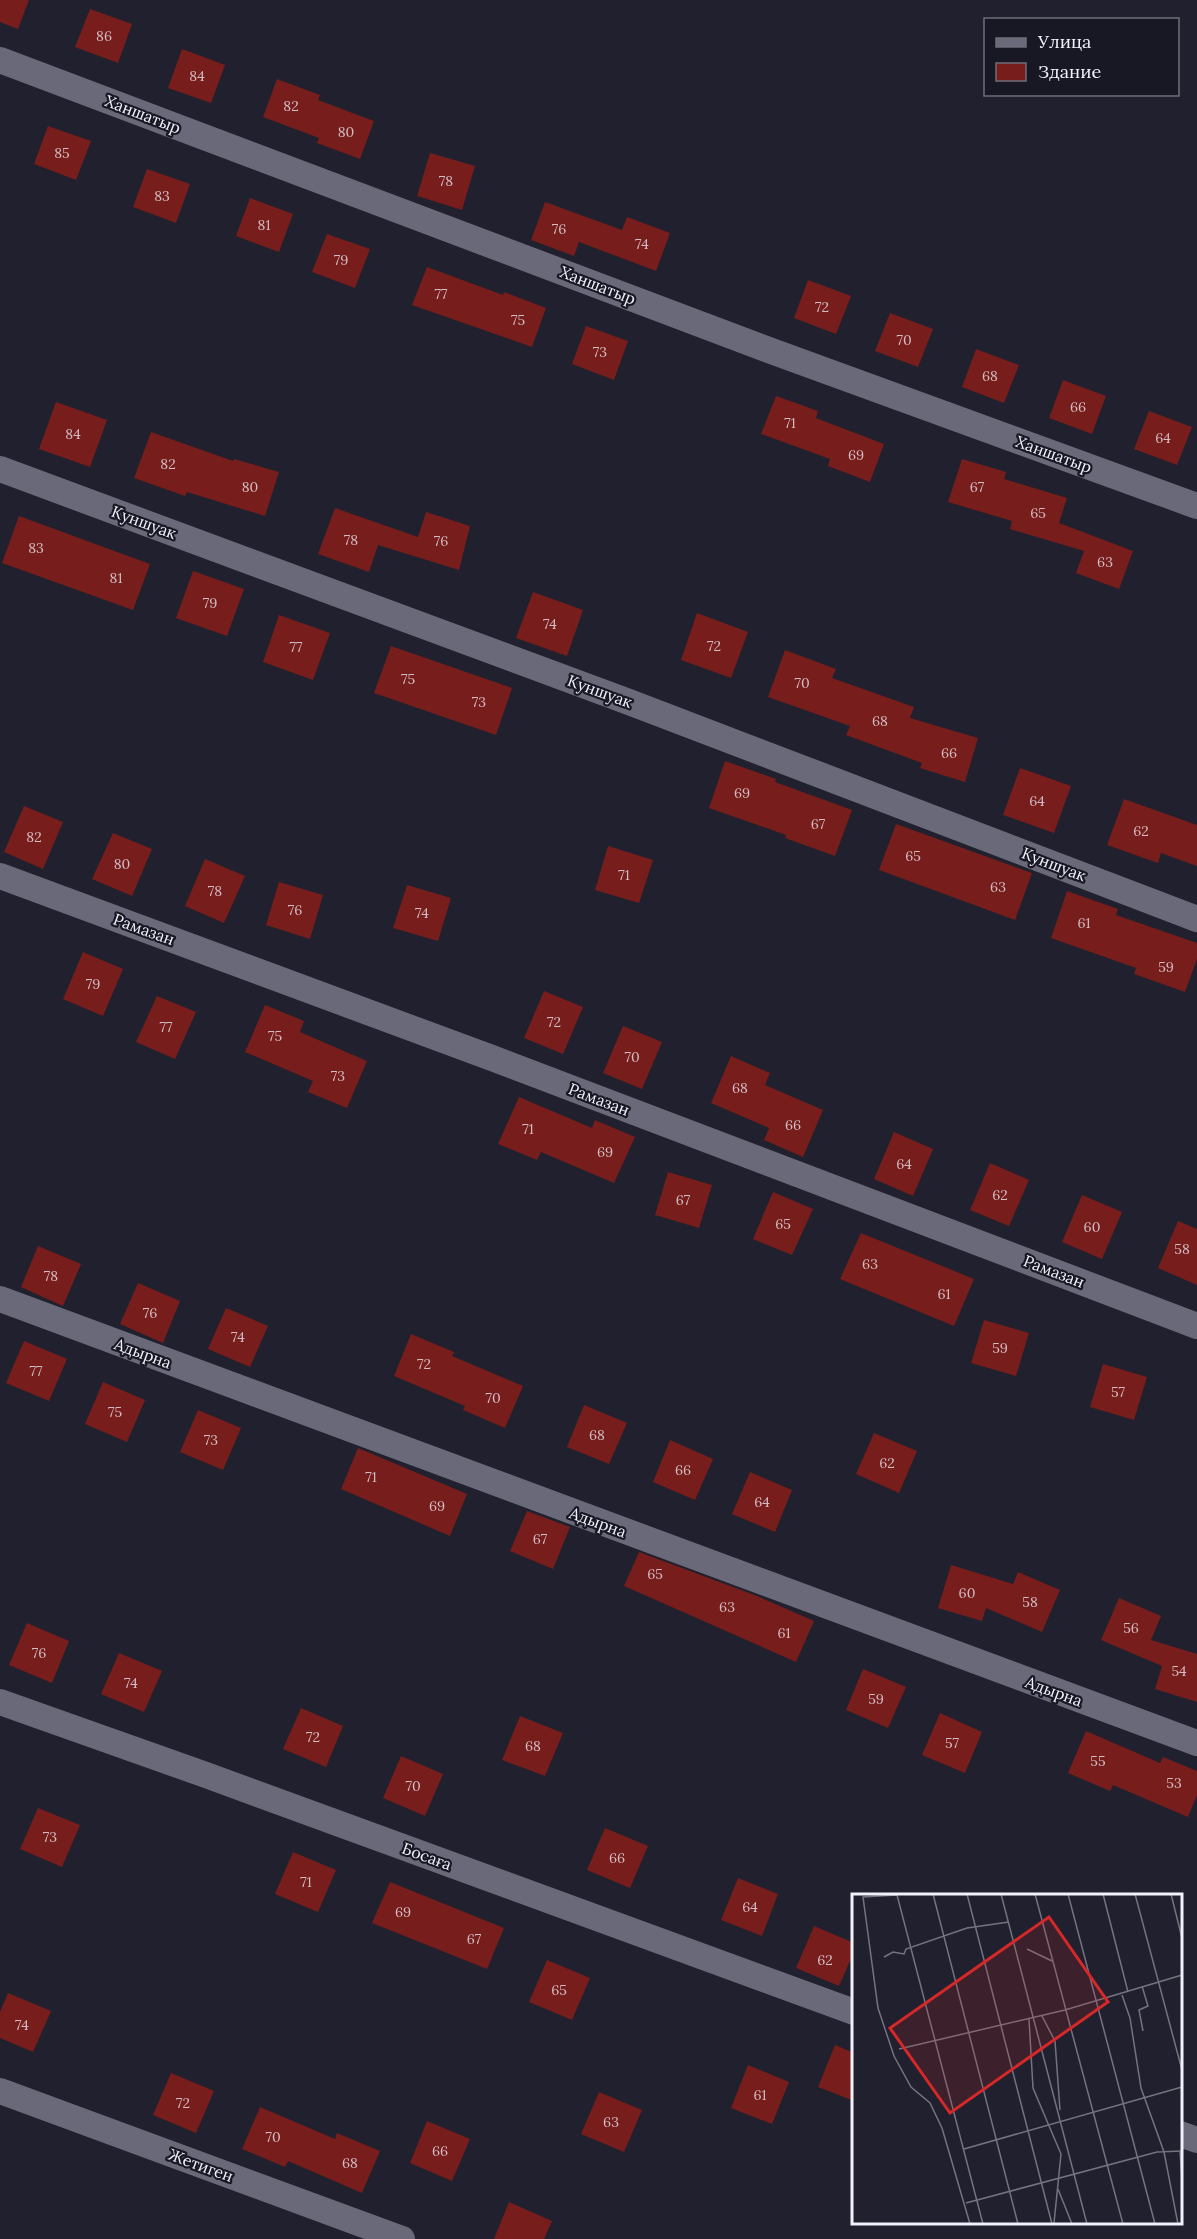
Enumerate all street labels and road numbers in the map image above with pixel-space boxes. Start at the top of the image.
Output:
street label: Ханшатыр [102,90,184,138]
street label: Ханшатыр [557,261,639,309]
street label: Ханшатыр [1013,431,1095,477]
street label: Куншуак [109,501,179,543]
street label: Куншуак [565,670,635,712]
street label: Куншуак [1019,843,1089,886]
street label: Рамазан [111,909,177,949]
street label: Рамазан [566,1078,632,1120]
street label: Рамазан [1021,1250,1087,1292]
street label: Адырна [111,1333,174,1373]
street label: Адырна [566,1502,629,1542]
street label: Адырна [1022,1671,1085,1711]
street label: Босаға [399,1838,455,1874]
street label: Жетиген [166,2144,236,2186]

